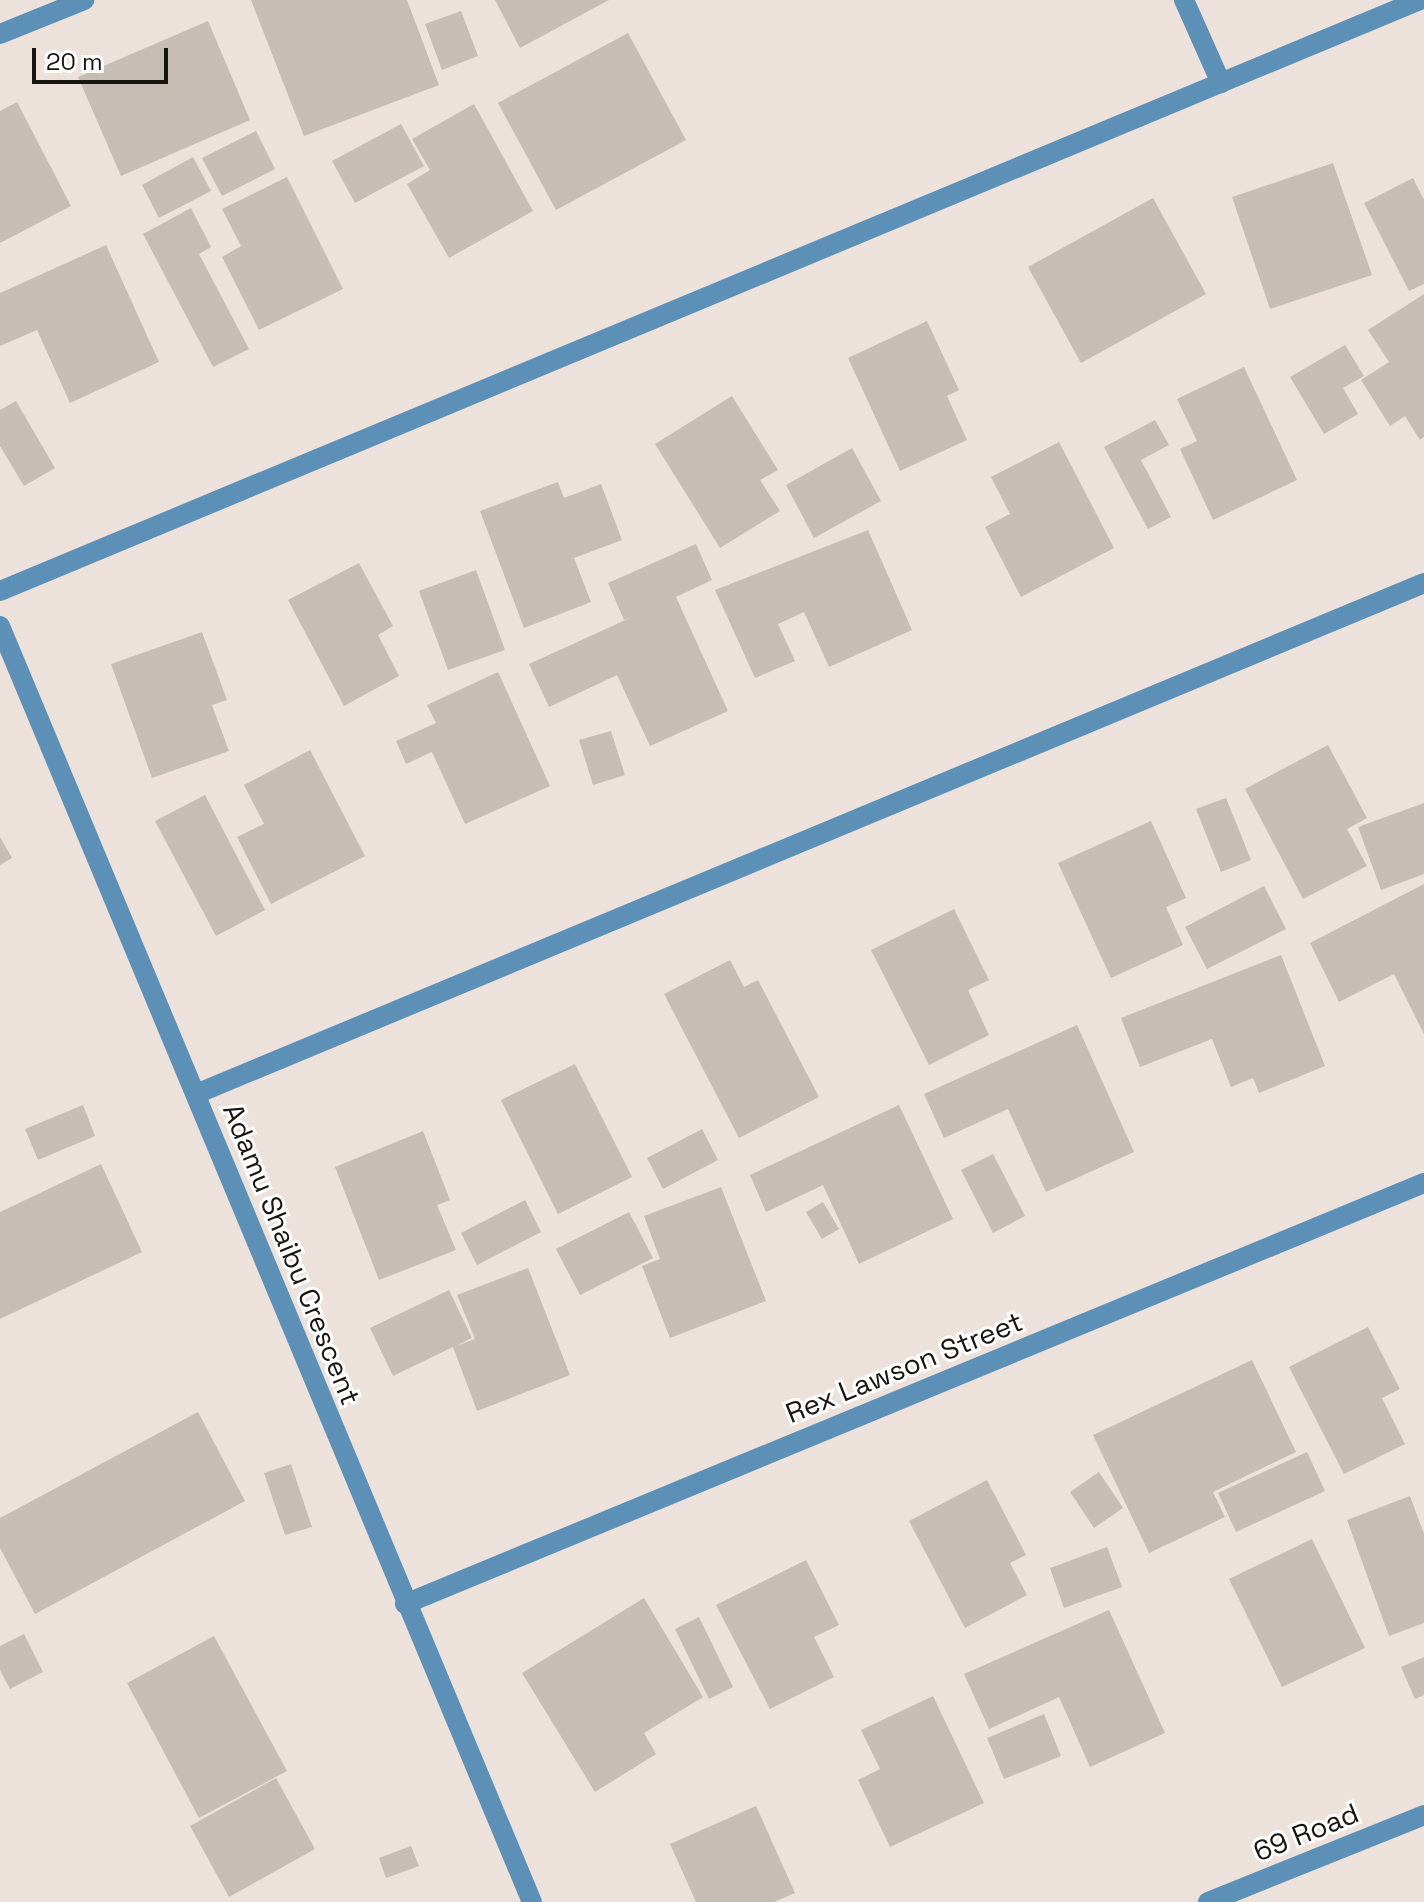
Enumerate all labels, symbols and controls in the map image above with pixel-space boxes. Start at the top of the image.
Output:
scale bar [36,32,172,82]
text: 20 m [46,46,103,77]
street label: Adamu Shaibu Crescent [216,1098,368,1410]
street label: Rex Lawson Street [781,1304,1027,1430]
street label: 69 Road [1249,1796,1363,1868]

